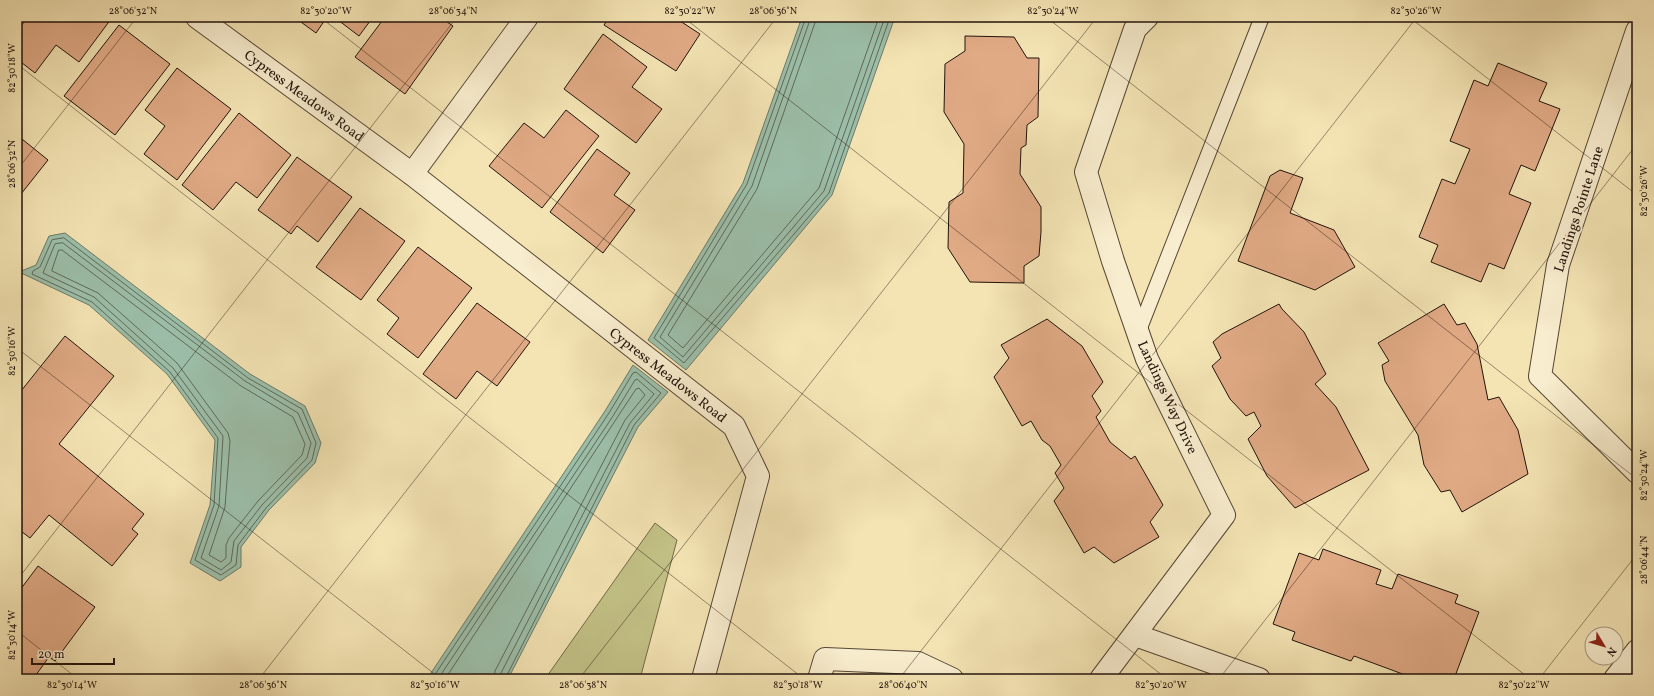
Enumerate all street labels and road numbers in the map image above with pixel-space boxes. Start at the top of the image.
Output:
street label: Cypress Meadows Road [240,46,368,147]
street label: Landings Pointe Lane [1550,144,1609,275]
street label: Cypress Meadows Road [605,324,730,428]
street label: Landings Way Drive [1132,338,1201,458]

